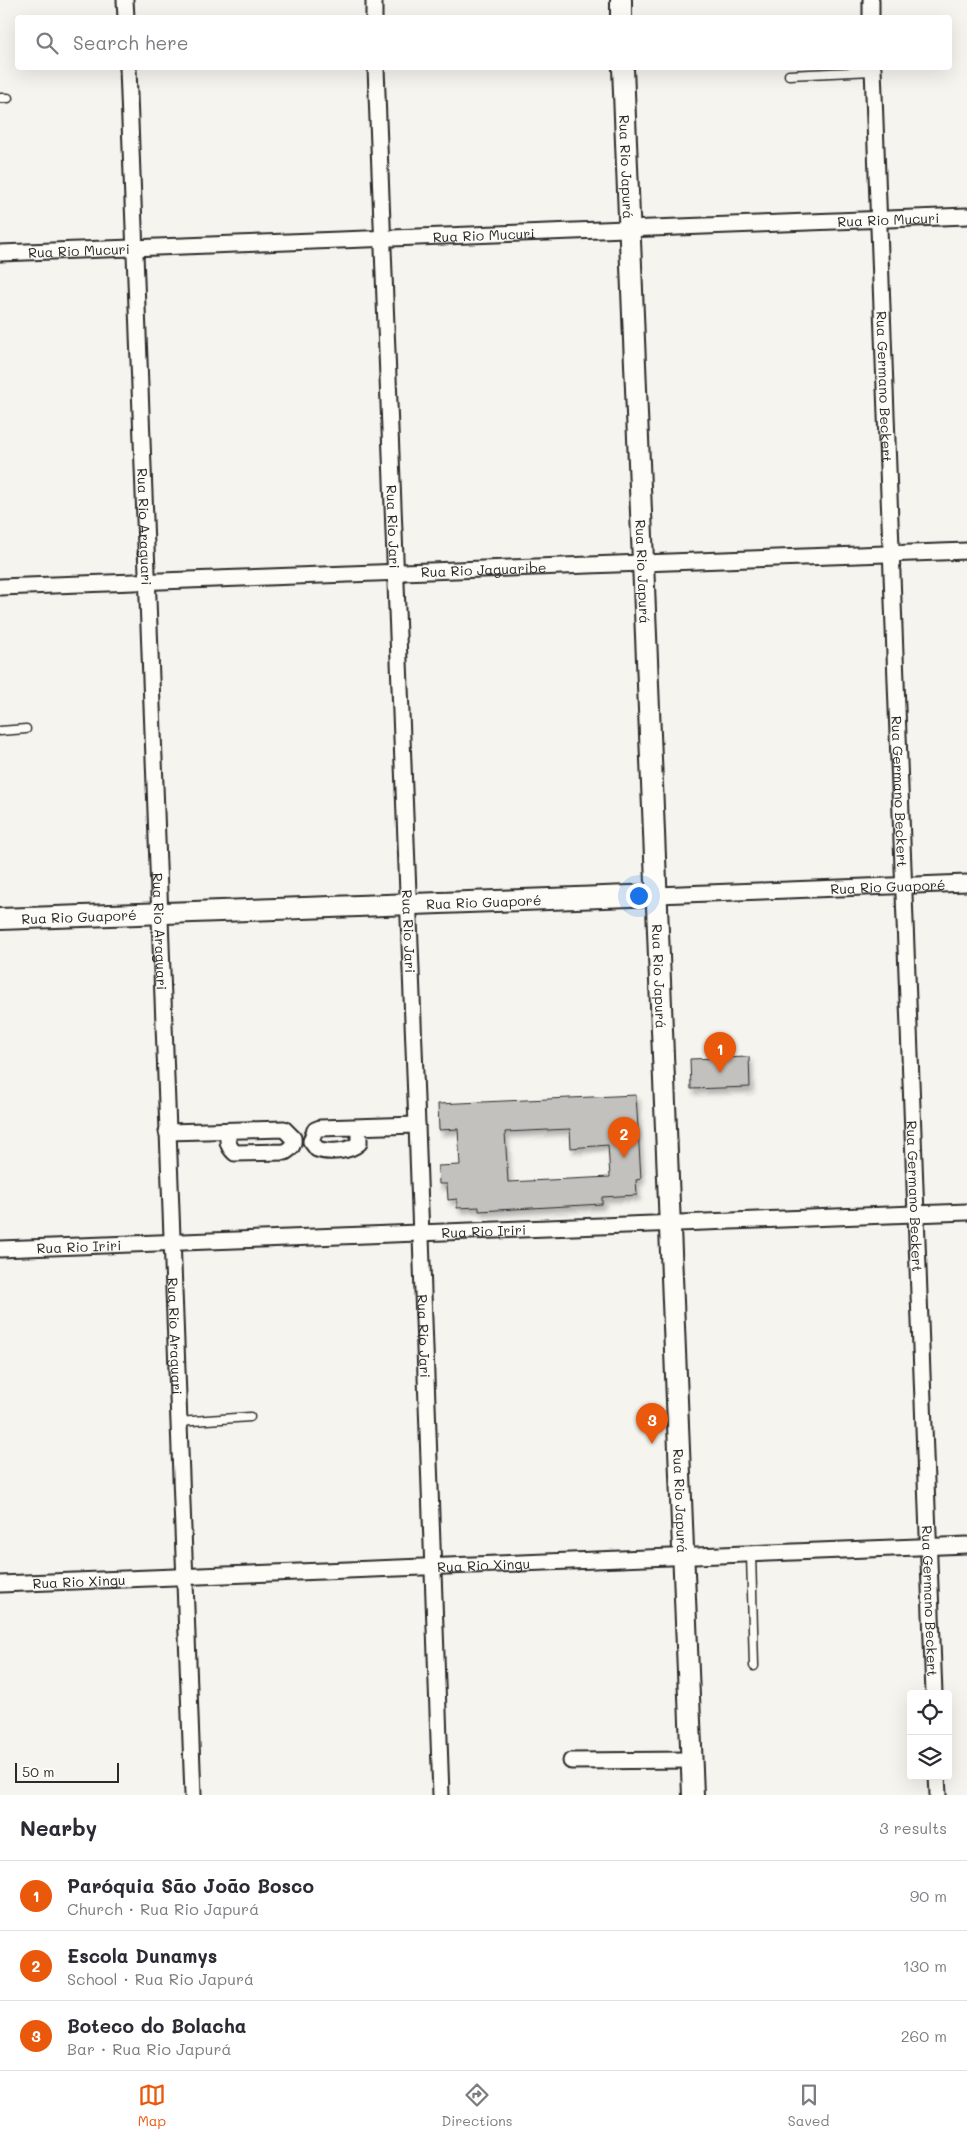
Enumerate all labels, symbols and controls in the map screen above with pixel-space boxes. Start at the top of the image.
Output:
search box [15,15,952,70]
icon: search [33,29,61,57]
text: Search here [73,30,189,55]
street label: Rua Rio Japurá [615,114,639,219]
street label: Rua Rio Mucuri [837,208,940,230]
street label: Rua Rio Mucuri [432,223,535,246]
street label: Rua Rio Mucuri [28,239,130,261]
street label: Rua Germano Beckert [873,311,897,463]
street label: Rua Rio Araguari [134,468,157,586]
street label: Rua Rio Jari [383,484,405,569]
street label: Rua Rio Japurá [632,519,655,624]
street label: Rua Rio Jaguaribe [420,557,547,581]
street label: Rua Germano Beckert [888,716,912,867]
street label: Rua Rio Araguari [149,872,172,990]
street label: Rua Rio Guaporé [830,874,946,898]
your location [626,883,652,909]
street label: Rua Rio Jari [398,889,421,974]
street label: Rua Rio Guaporé [426,890,542,913]
street label: Rua Rio Guaporé [21,905,137,928]
street label: Rua Rio Japurá [648,924,671,1029]
pin: 1 [704,1032,736,1073]
pin: 2 [608,1117,640,1158]
street label: Rua Germano Beckert [903,1120,928,1272]
street label: Rua Rio Iriri [441,1219,526,1242]
street label: Rua Rio Iriri [36,1235,122,1257]
street label: Rua Rio Araguari [164,1277,187,1395]
street label: Rua Rio Jari [414,1294,436,1378]
pin: 3 [636,1403,668,1444]
street label: Rua Rio Japurá [669,1448,693,1553]
street label: Rua Germano Beckert [918,1525,943,1677]
street label: Rua Rio Xingu [437,1553,531,1576]
street label: Rua Rio Xingu [32,1569,126,1592]
map controls [907,1690,952,1780]
button: locate [907,1690,952,1735]
button: layers [907,1735,952,1780]
scale bar [15,1760,119,1783]
text: 50 m [22,1762,54,1781]
text: Nearby [20,1814,97,1841]
text: 3 results [879,1817,947,1838]
text: Paróquia São João Bosco [67,1873,314,1898]
text: 1 [32,1885,40,1906]
text: 90 m [910,1885,947,1906]
text: Church · Rua Rio Japurá [67,1898,259,1919]
text: Escola Dunamys [67,1943,217,1968]
text: 2 [32,1955,40,1976]
text: 130 m [903,1955,947,1976]
text: School · Rua Rio Japurá [67,1968,254,1989]
text: Boteco do Bolacha [67,2013,246,2038]
text: 3 [31,2025,41,2046]
text: 260 m [901,2025,947,2046]
text: Bar · Rua Rio Japurá [67,2038,231,2059]
tab: Map [138,2081,166,2130]
tab: Directions [441,2081,513,2130]
tab: Saved [788,2081,829,2130]

